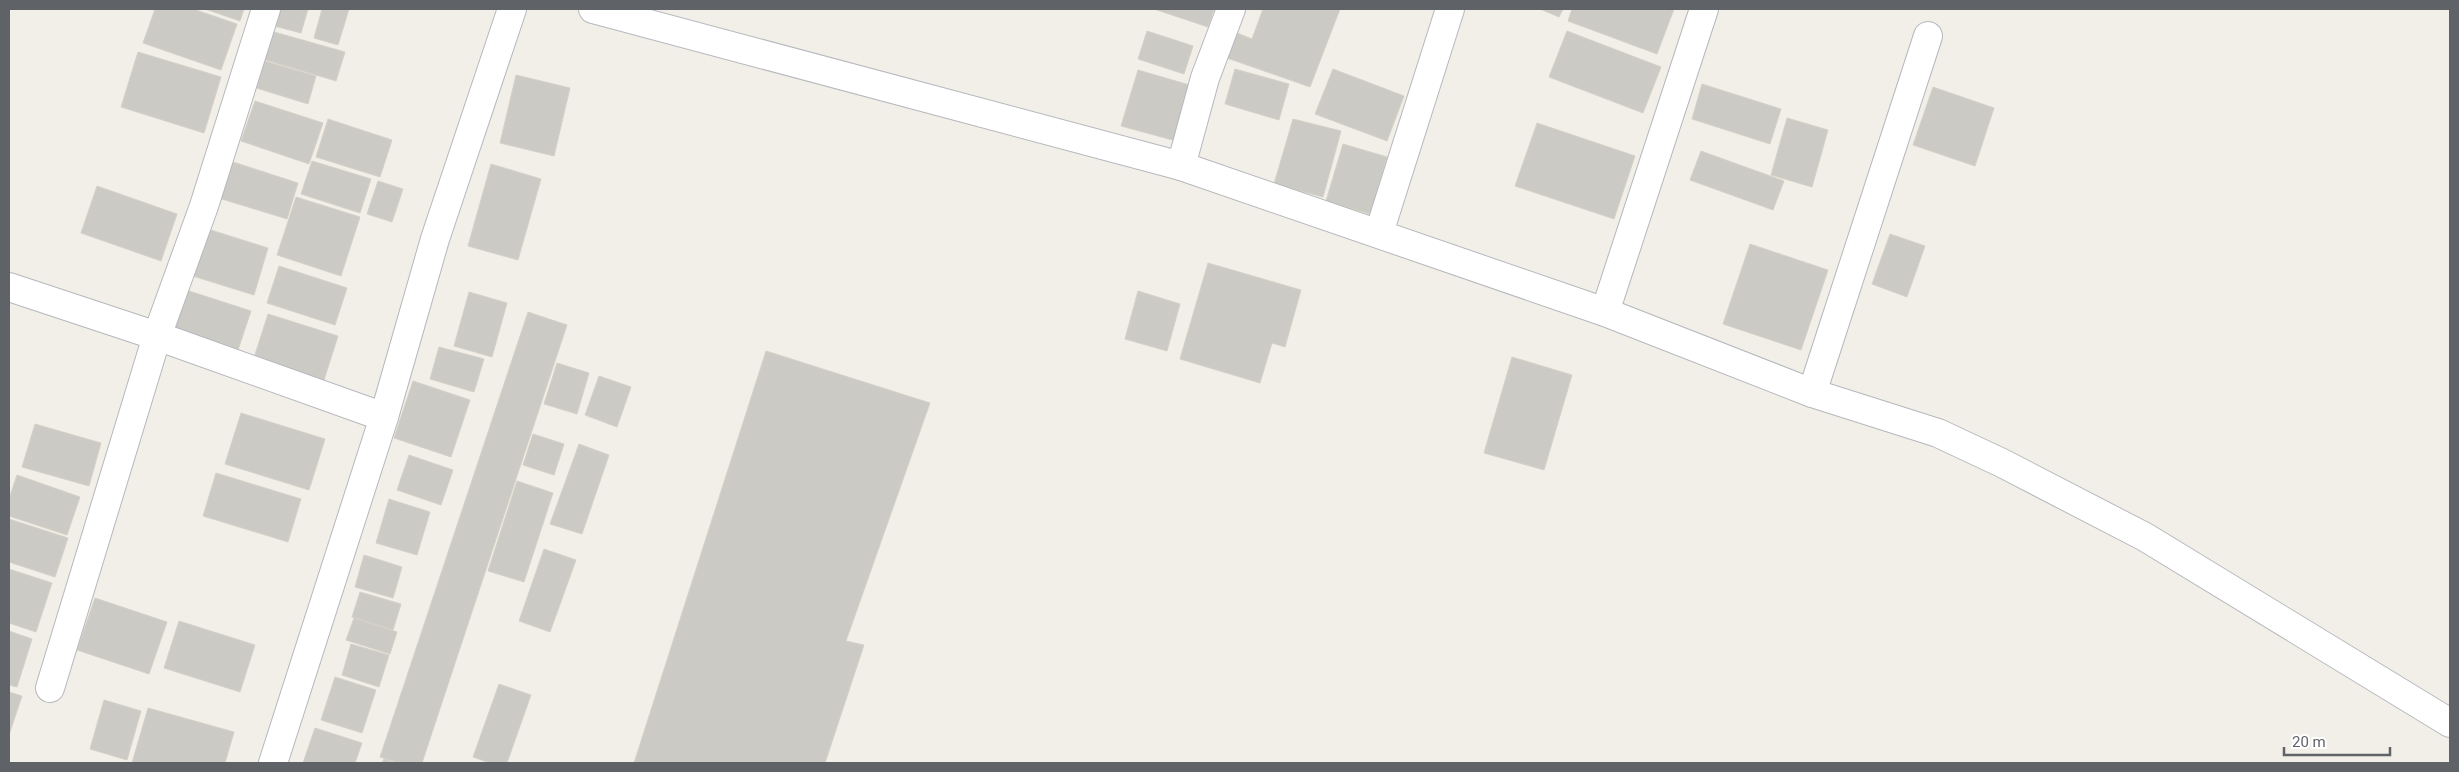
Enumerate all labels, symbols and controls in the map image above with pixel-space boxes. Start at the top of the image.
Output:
scale bar [2284,724,2390,756]
text: 20 m [2292,733,2326,751]

